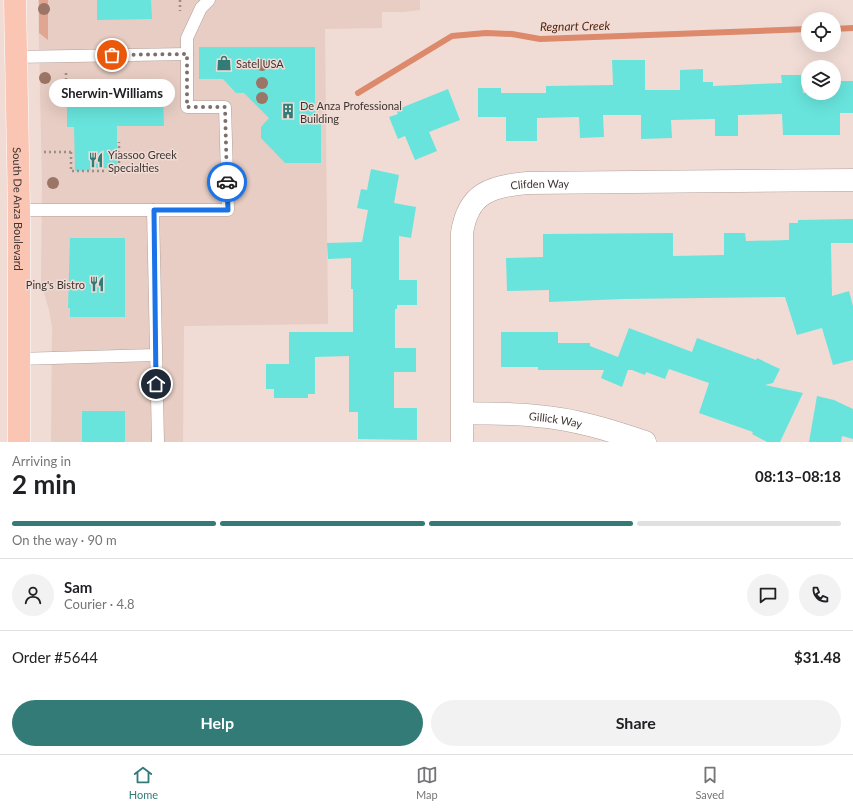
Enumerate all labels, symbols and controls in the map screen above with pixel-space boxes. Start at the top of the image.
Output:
map controls [801,12,841,100]
button: locate [801,12,841,52]
water label: Regnart Creek [540,18,611,34]
pin [95,38,129,72]
icon: bag [101,44,123,66]
shop icon: Satel USA [215,54,233,72]
place label: Satel USA [236,57,284,70]
button: layers [801,60,841,100]
callout: Sherwin-Williams [49,79,175,107]
text: Sherwin-Williams [61,85,163,101]
place label: De Anza Professional Building [300,99,402,125]
building icon: De Anza Professional Building [279,102,297,120]
street label: South De Anza Boulevard [11,147,26,271]
place label: Yiassoo Greek Specialties [108,148,177,174]
restaurant icon: Yiassoo Greek Specialties [87,151,105,169]
courier [207,162,247,202]
icon: car [216,171,238,193]
street label: Clifden Way [510,176,570,191]
restaurant icon: Ping's Bistro [88,275,106,293]
place label: Ping's Bistro [26,278,85,291]
pin [139,367,173,401]
icon: home [145,373,167,395]
street label: Gillick Way [528,409,584,430]
text: Arriving in [12,453,71,469]
text: 08:13–08:18 [755,467,841,485]
text: 2 min [12,468,76,500]
text: On the way · 90 m [12,532,117,548]
button: person [12,574,54,616]
button: chat [747,574,789,616]
button: phone [799,574,841,616]
text: Sam [64,578,92,596]
text: Courier · 4.8 [64,596,135,612]
text: Order #5644 [12,648,98,666]
text: $31.48 [794,648,841,666]
button: Help [12,700,423,746]
button: Share [431,700,841,746]
tab: Home [129,764,158,801]
tab: Map [416,764,438,801]
tab: Saved [695,764,724,801]

